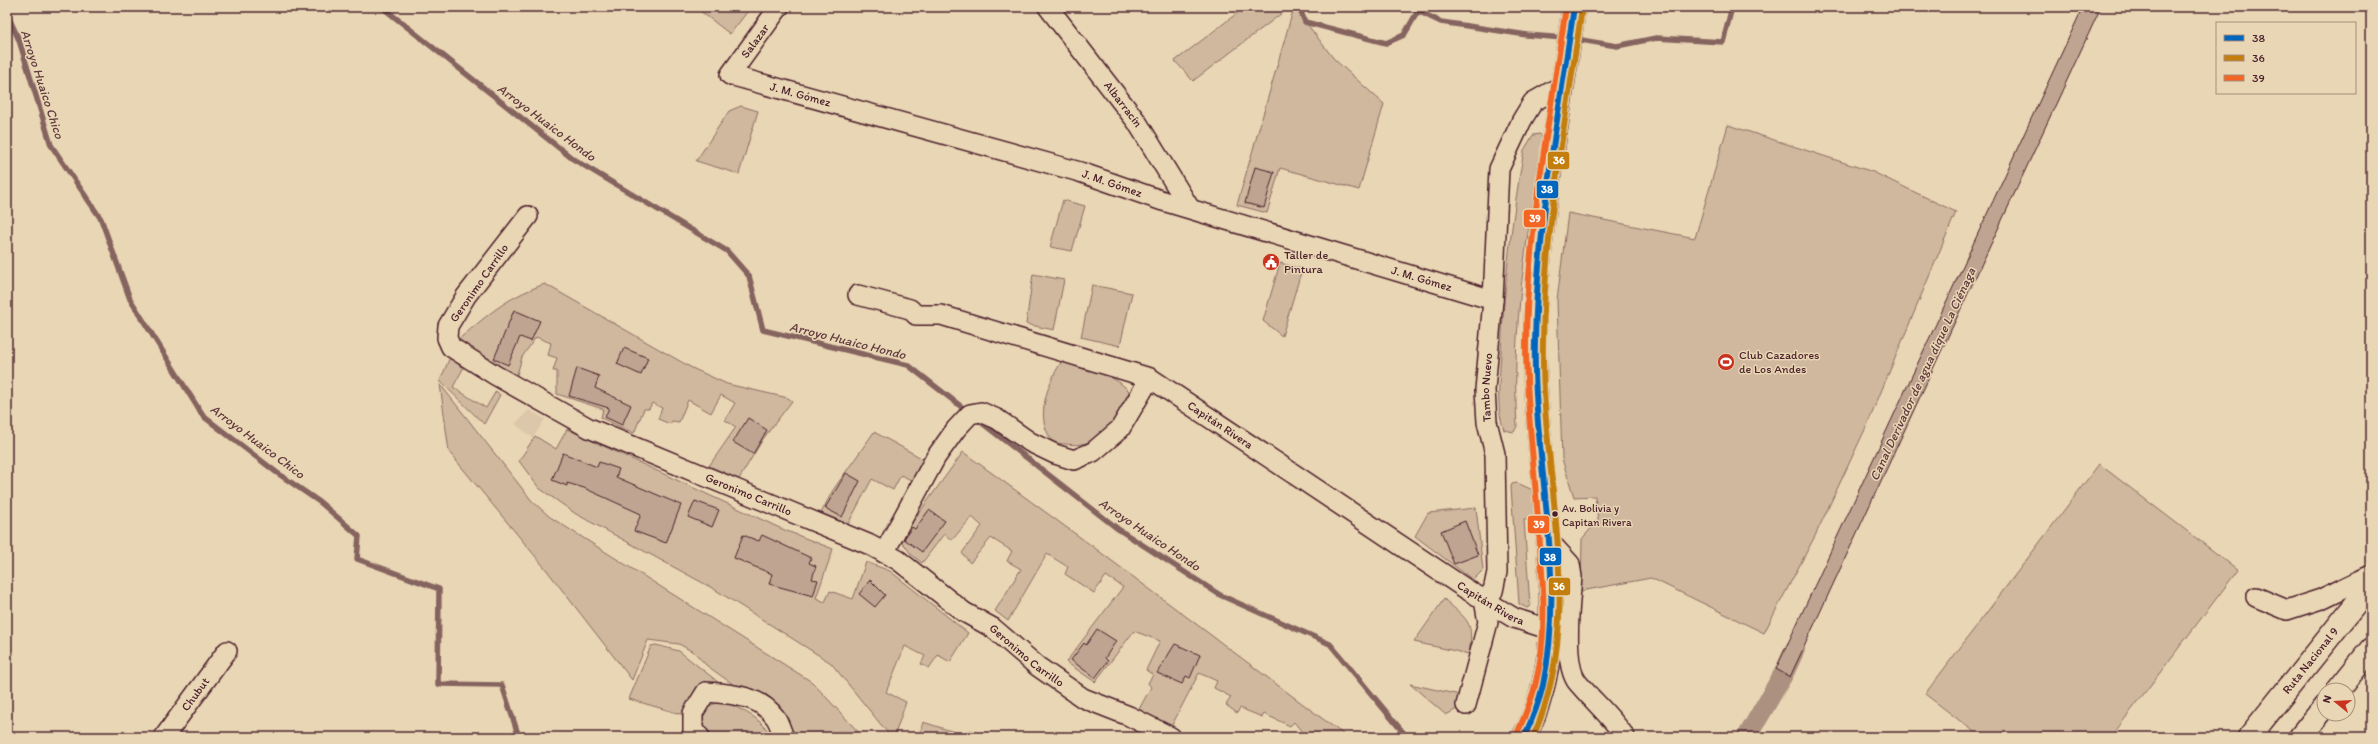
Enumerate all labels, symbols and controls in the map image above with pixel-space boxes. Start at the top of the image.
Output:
street label: Salazar [738,21,772,61]
legend [2216,22,2356,94]
water label: Arroyo Huaico Chico [18,28,67,141]
text: 38 [2252,31,2266,45]
text: 36 [2252,51,2265,65]
text: 39 [2252,71,2265,85]
street label: Albarracín [1101,78,1146,130]
street label: J. M. Gómez [768,79,833,110]
water label: Arroyo Huaico Hondo [495,81,599,164]
line badge: 36 [1547,151,1570,170]
text: 36 [1553,154,1565,167]
street label: J. M. Gómez [1080,166,1144,200]
line badge: 38 [1536,180,1559,199]
text: 38 [1541,183,1553,196]
line badge: 39 [1523,209,1546,228]
text: 39 [1529,212,1541,225]
street label: Geronimo Carrillo [447,241,511,325]
place label: Taller de Pintura [1284,248,1328,276]
public building icon: Taller de Pintura [1261,252,1281,272]
street label: J. M. Gómez [1390,263,1454,294]
water label: Canal Derivador de agua dique La Ciénaga [1866,265,1979,483]
water label: Arroyo Huaico Hondo [788,319,908,362]
place label: Club Cazadores de Los Andes [1739,348,1820,376]
street label: Tambo Nuevo [1478,352,1495,422]
sports icon: Club Cazadores de Los Andes [1716,352,1736,372]
street label: Capitán Rivera [1185,398,1256,452]
water label: Arroyo Huaico Chico [208,401,308,482]
street label: Geronimo Carrillo [703,470,794,519]
water label: Arroyo Huaico Hondo [1096,495,1204,574]
place label: Av. Bolivia y Capitan Rivera [1562,502,1632,529]
marker: Av. Bolivia y Capitan Rivera [1550,509,1560,519]
line badge: 39 [1527,515,1550,534]
text: 39 [1533,518,1545,531]
line badge: 38 [1539,547,1562,566]
text: 38 [1544,551,1556,564]
line badge: 36 [1548,577,1571,596]
street label: Capitán Rivera [1454,578,1526,628]
text: 36 [1553,580,1565,593]
street label: Geronimo Carrillo [986,621,1067,690]
street label: Ruta Nacional 9 [2279,624,2341,697]
street label: Chubut [178,674,213,714]
north arrow [2316,682,2356,722]
text: N [2320,694,2334,705]

